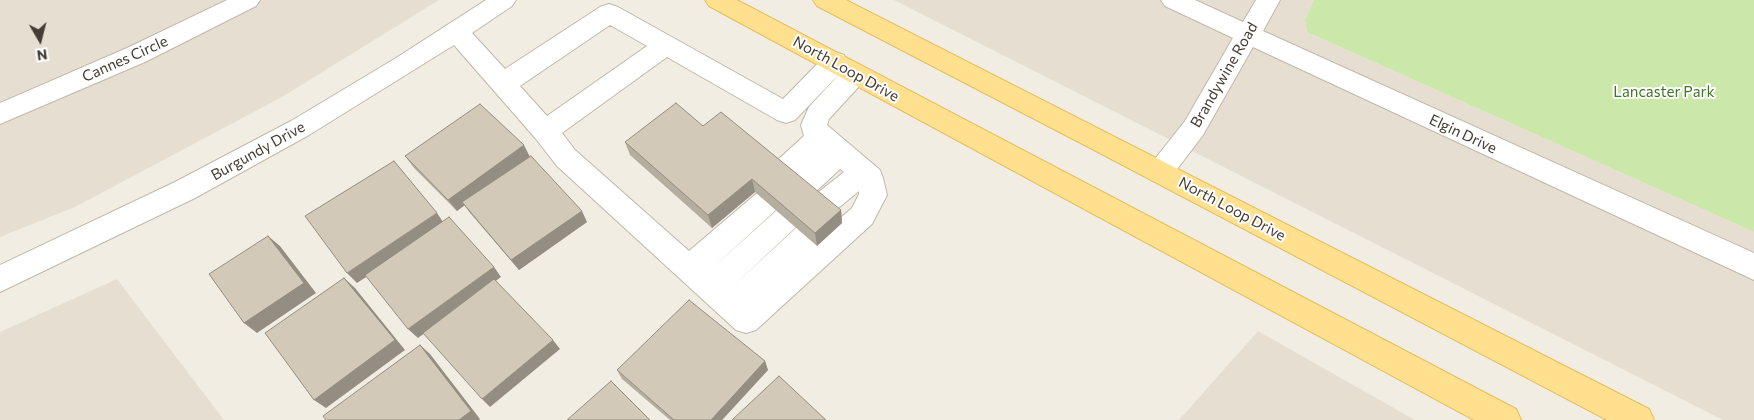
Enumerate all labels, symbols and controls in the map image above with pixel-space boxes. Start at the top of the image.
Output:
north arrow [15,15,65,65]
street label: Brandywine Road [1187,19,1261,131]
street label: Cannes Circle [79,32,171,86]
street label: North Loop Drive [790,32,902,106]
text: N [36,46,49,64]
park label: Lancaster Park [1613,83,1715,101]
street label: Elgin Drive [1426,111,1500,157]
street label: Burgundy Drive [208,118,308,184]
street label: North Loop Drive [1176,173,1288,245]

